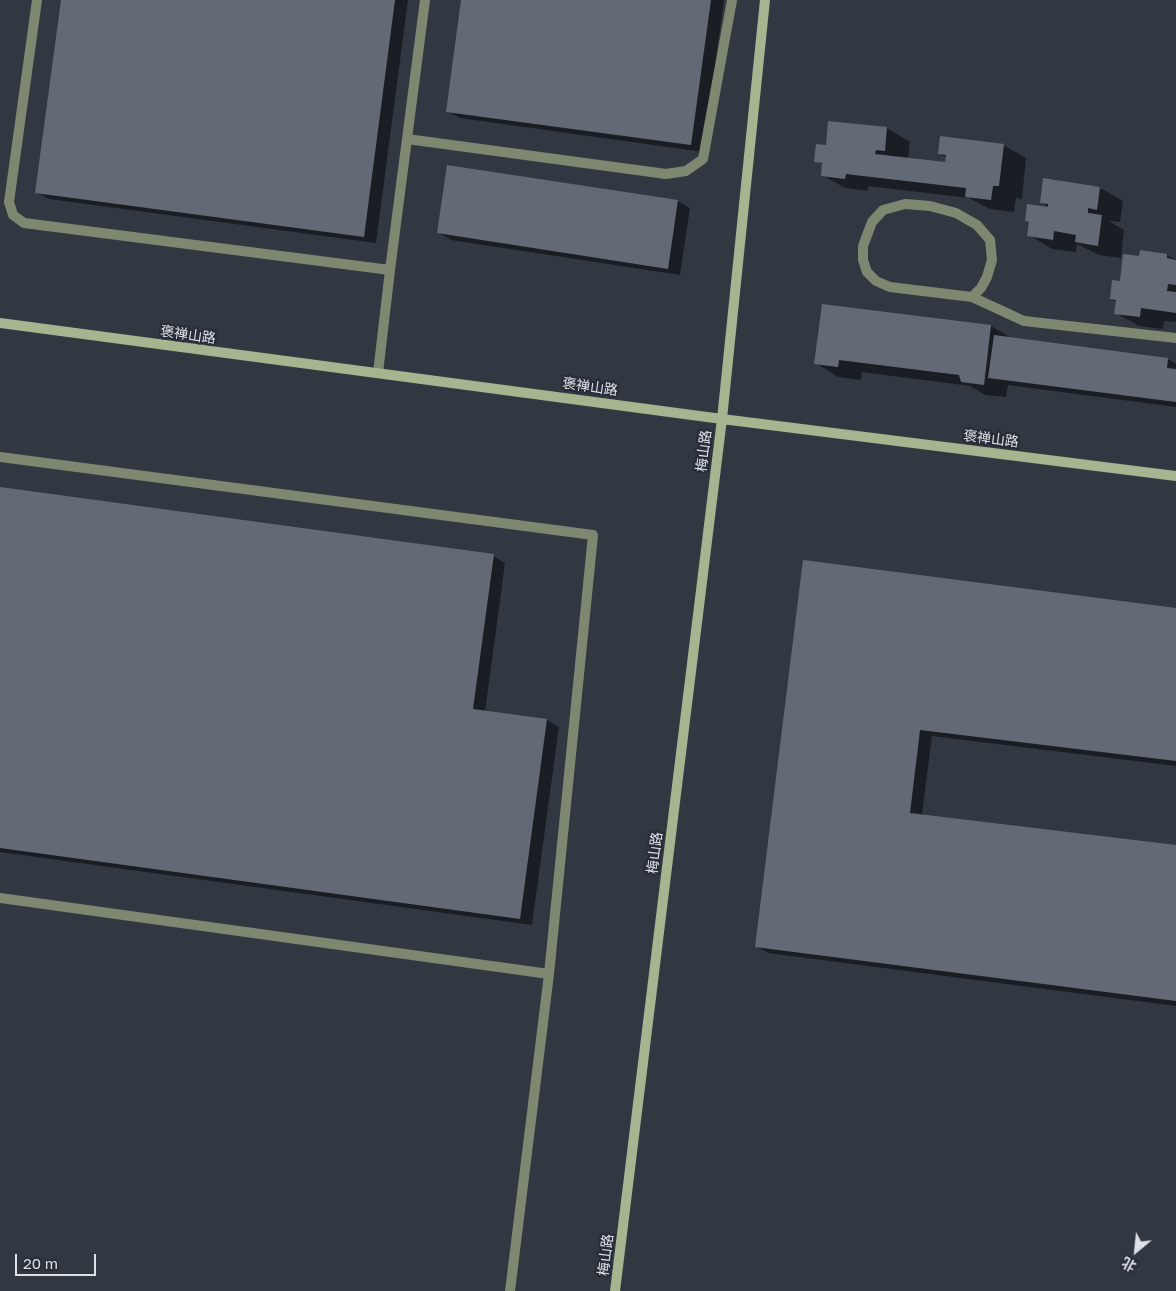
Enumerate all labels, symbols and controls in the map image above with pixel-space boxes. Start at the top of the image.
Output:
street label: 褒禅山路 [159,323,217,347]
street label: 褒禅山路 [561,375,619,399]
street label: 褒禅山路 [962,427,1020,451]
street label: 梅山路 [693,429,715,473]
street label: 梅山路 [644,831,666,875]
north arrow [1111,1226,1161,1276]
street label: 梅山路 [595,1233,617,1277]
scale bar [18,1244,99,1276]
text: 20 m [23,1254,58,1272]
text: 北 [1119,1254,1139,1275]

